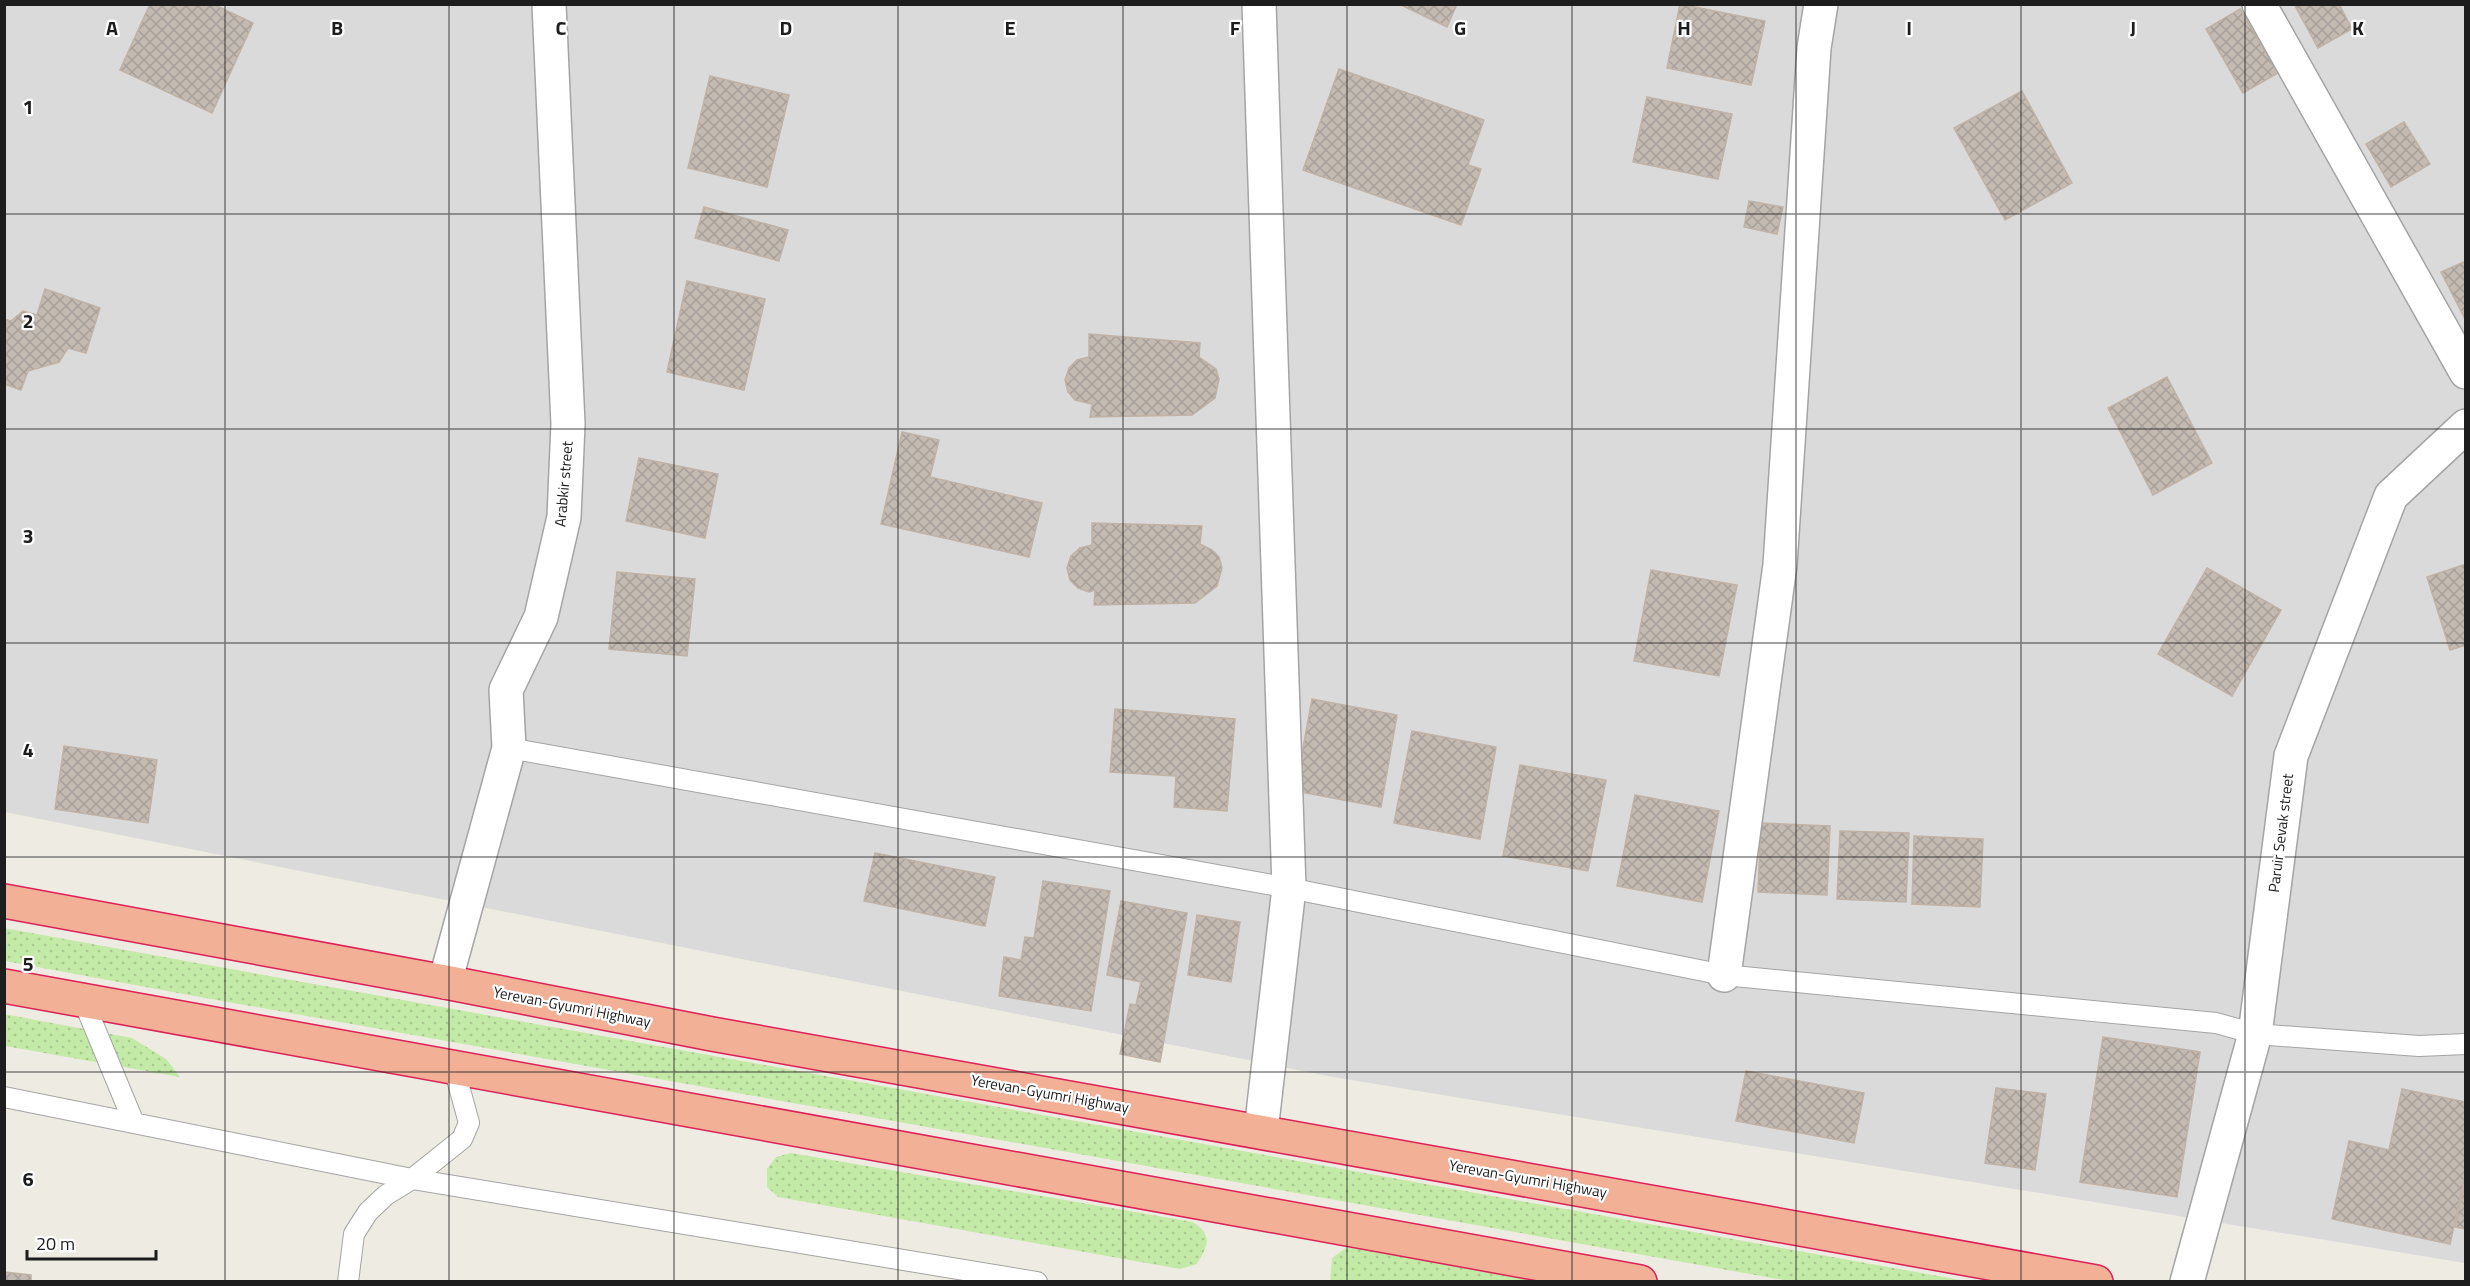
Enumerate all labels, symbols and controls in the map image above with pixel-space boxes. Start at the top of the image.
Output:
text: A [106,12,118,43]
text: B [331,12,343,43]
text: C [556,12,567,43]
text: D [780,12,792,43]
text: E [1004,12,1016,43]
text: F [1230,12,1241,43]
text: G [1454,12,1466,43]
text: H [1677,12,1691,43]
text: I [1906,12,1912,43]
text: J [2130,12,2136,43]
text: K [2352,12,2364,43]
text: 1 [22,91,34,122]
text: 2 [22,305,34,336]
street label: Arabkir street [548,439,579,528]
text: 3 [22,520,34,551]
text: 4 [22,734,34,765]
street label: Paruir Sevak street [2262,771,2299,894]
text: 5 [22,948,34,979]
street label: Yerevan-Gyumri Highway [491,980,653,1033]
street label: Yerevan-Gyumri Highway [969,1068,1131,1119]
street label: Yerevan-Gyumri Highway [1447,1153,1609,1204]
text: 6 [22,1163,34,1194]
scale bar [27,1223,156,1261]
text: 20 m [36,1230,75,1257]

